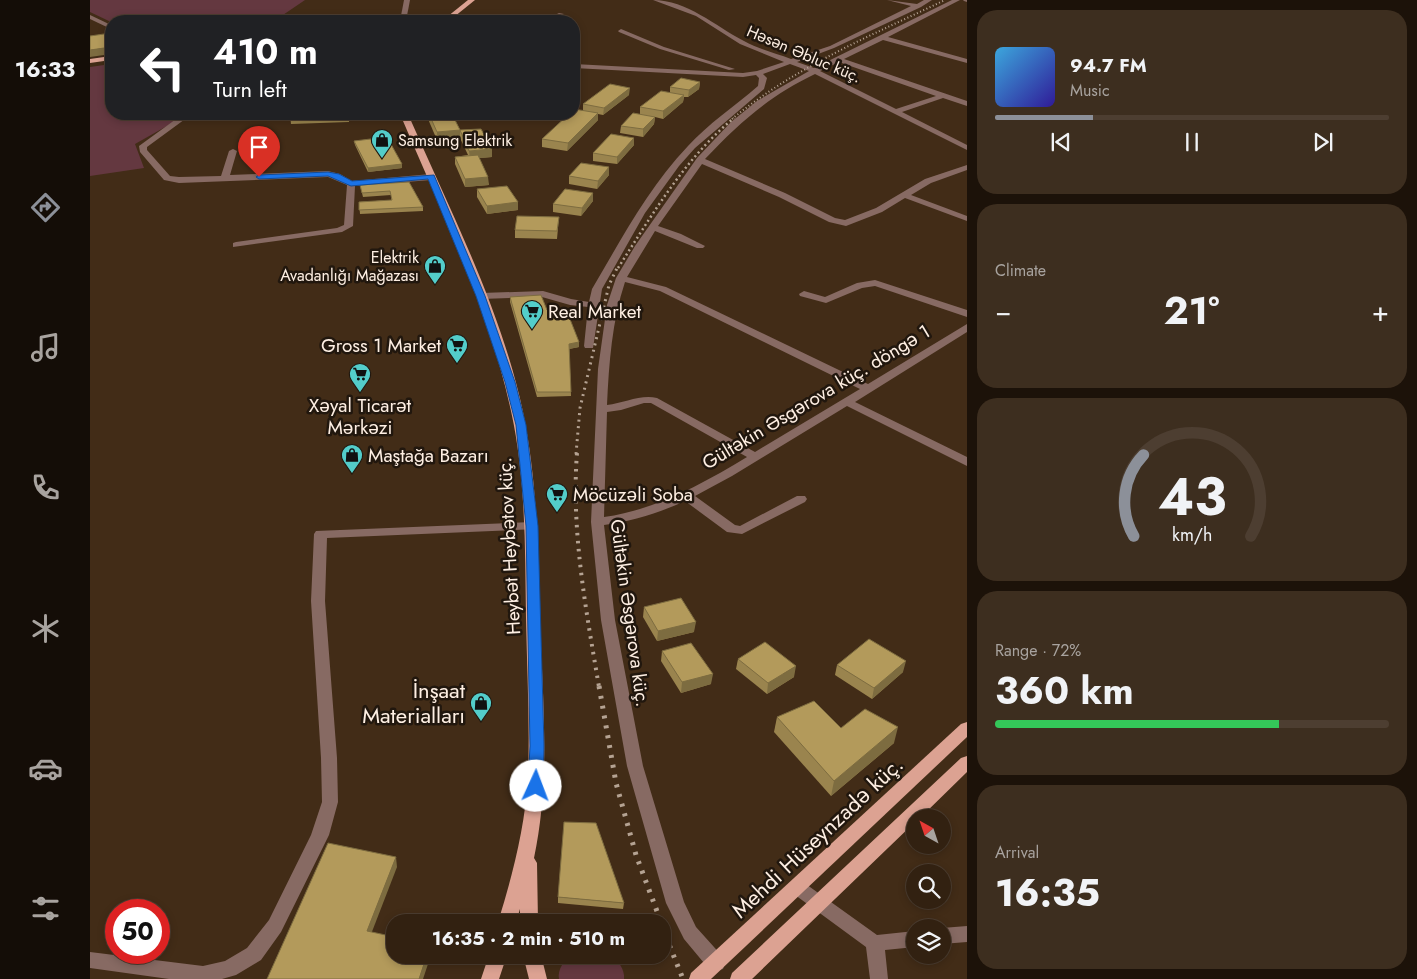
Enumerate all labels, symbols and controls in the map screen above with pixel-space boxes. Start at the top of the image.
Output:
street label: Həsən Əbluc küç. [743,19,865,89]
text: 410 m [213,27,318,77]
icon: left [130,35,195,100]
text: 94.7 FM [1070,52,1147,79]
text: 16:33 [15,53,75,85]
text: Turn left [213,73,287,105]
text: Music [1070,79,1110,102]
pin [238,126,280,177]
shop icon: Samsung Elektrik [370,128,394,159]
icon: previous [1047,128,1075,156]
icon: pause [1178,128,1206,156]
icon: next [1309,128,1337,156]
place label: Samsung Elektrik [398,129,513,152]
icon: arrive [245,133,273,161]
icon: directions [28,190,63,225]
place label: Elektrik Avadanlığı Mağazası [280,246,420,287]
shop icon: Elektrik Avadanlığı Mağazası [423,254,447,285]
text: Climate [995,259,1046,282]
text: 21° [1164,283,1219,338]
text: − [995,291,1012,332]
text: + [1372,291,1389,332]
place label: Real Market [548,298,642,325]
supermarket icon: Real Market [520,299,544,330]
street label: Gültəkin Əsgərova küç. döngə 1 [697,318,935,476]
icon: music [28,330,63,365]
place label: Gross 1 Market [321,332,441,359]
supermarket icon: Gross 1 Market [445,333,469,364]
supermarket icon: Xəyal Ticarət Mərkəzi [348,362,372,393]
place label: Xəyal Ticarət Mərkəzi [309,392,412,441]
place label: Maştağa Bazarı [368,442,489,469]
shop icon: Maştağa Bazarı [340,443,364,474]
street label: Heybət Heybətov küç. [491,457,527,635]
text: 43 [1158,459,1226,535]
icon: phone [28,470,63,505]
place label: Möcüzəli Soba [573,481,693,508]
supermarket icon: Möcüzəli Soba [545,482,569,513]
street label: Gültəkin Əsgərova küç. [603,517,657,709]
text: km/h [1172,522,1212,548]
icon: climate [28,611,63,646]
text: Range · 72% [995,639,1081,662]
text: 360 km [995,663,1134,718]
place label: İnşaat Materialları [362,674,466,731]
shop icon: İnşaat Materialları [469,691,493,722]
street label: Mehdi Hüseynzadə küç. [724,749,910,925]
icon: car [28,751,63,786]
position arrow [509,759,561,811]
north arrow [906,809,951,854]
map controls [906,809,951,964]
text: Arrival [995,841,1039,864]
button: search [906,864,951,909]
text: 16:35 [995,865,1100,920]
icon: filters [28,891,63,926]
speed limit sign: 50 [105,899,170,964]
button: layers [906,919,951,964]
text: 16:35 · 2 min · 510 m [432,925,625,952]

